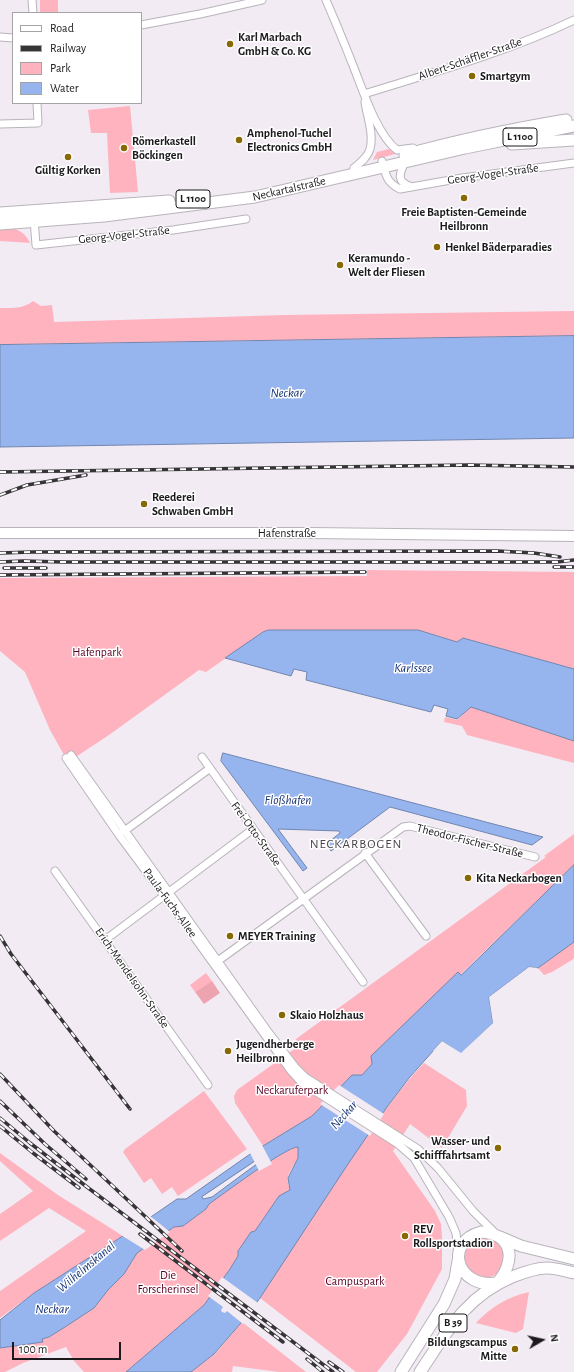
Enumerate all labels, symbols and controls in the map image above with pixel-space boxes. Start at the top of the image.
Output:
legend [12,12,142,104]
text: Road [50,22,74,34]
place label: Karl Marbach GmbH & Co. KG [238,30,311,58]
street label: Albert-Schäffler-Straße [416,35,524,83]
marker: Karl Marbach GmbH & Co. KG [225,39,235,49]
text: Railway [50,42,86,54]
text: Park [50,62,71,74]
place label: Smartgym [480,69,531,83]
marker: Smartgym [467,71,477,81]
text: Water [50,82,79,94]
place label: Amphenol-Tuchel Electronics GmbH [247,126,332,154]
road number: L 1100 [503,128,537,146]
place label: Römerkastell Böckingen [132,134,196,162]
marker: Amphenol-Tuchel Electronics GmbH [234,135,244,145]
marker: Römerkastell Böckingen [119,143,129,153]
marker: Gültig Korken [63,152,73,162]
street label: Georg-Vogel-Straße [447,160,539,188]
place label: Gültig Korken [35,163,101,177]
street label: Neckartalstraße [251,174,327,204]
road number: L 1100 [176,190,210,208]
marker: Freie Baptisten-Gemeinde Heilbronn [459,193,469,203]
place label: Freie Baptisten-Gemeinde Heilbronn [401,205,527,233]
street label: Georg-Vogel-Straße [78,223,170,247]
place label: Henkel Bäderparadies [445,240,552,254]
marker: Henkel Bäderparadies [432,242,442,252]
place label: Keramundo - Welt der Fliesen [348,251,425,279]
marker: Keramundo - Welt der Fliesen [335,260,345,270]
water label: Neckar [270,385,304,401]
place label: Reederei Schwaben GmbH [152,490,234,518]
marker: Reederei Schwaben GmbH [139,499,149,509]
street label: Hafenstraße [258,526,316,540]
park label: Hafenpark [72,645,122,659]
water label: Karlssee [394,660,432,676]
water label: Floßhafen [265,792,311,808]
street label: Frei-Otto-Straße [228,799,284,869]
street label: Theodor-Fischer-Straße [415,821,525,861]
district label: NECKARBOGEN [310,836,402,852]
street label: Paula-Fuchs-Allee [140,865,200,941]
place label: Kita Neckarbogen [476,871,562,885]
marker: Kita Neckarbogen [463,873,473,883]
street label: Erich-Mendelsohn-Straße [92,925,172,1031]
place label: MEYER Training [238,929,316,943]
marker: MEYER Training [225,931,235,941]
place label: Skaio Holzhaus [290,1008,364,1022]
marker: Skaio Holzhaus [277,1010,287,1020]
place label: Jugendherberge Heilbronn [236,1037,314,1065]
marker: Jugendherberge Heilbronn [223,1046,233,1056]
park label: Neckaruferpark [256,1083,328,1097]
water label: Neckar [327,1097,361,1133]
place label: Wasser- und Schifffahrtsamt [414,1134,490,1162]
marker: Wasser- und Schifffahrtsamt [493,1143,503,1153]
place label: REV Rollsportstadion [413,1222,493,1250]
marker: REV Rollsportstadion [400,1231,410,1241]
water label: Wilhelmskanal [54,1238,118,1296]
park label: Die Forscherinsel [137,1268,199,1296]
park label: Campuspark [326,1274,384,1288]
water label: Neckar [35,1301,69,1317]
road number: B 39 [439,1314,467,1332]
north arrow [522,1320,562,1360]
text: N [548,1333,560,1343]
scale bar [14,1334,123,1360]
place label: Bildungscampus Mitte [427,1335,507,1363]
text: 100 m [19,1343,47,1355]
marker: Bildungscampus Mitte [510,1344,520,1354]

